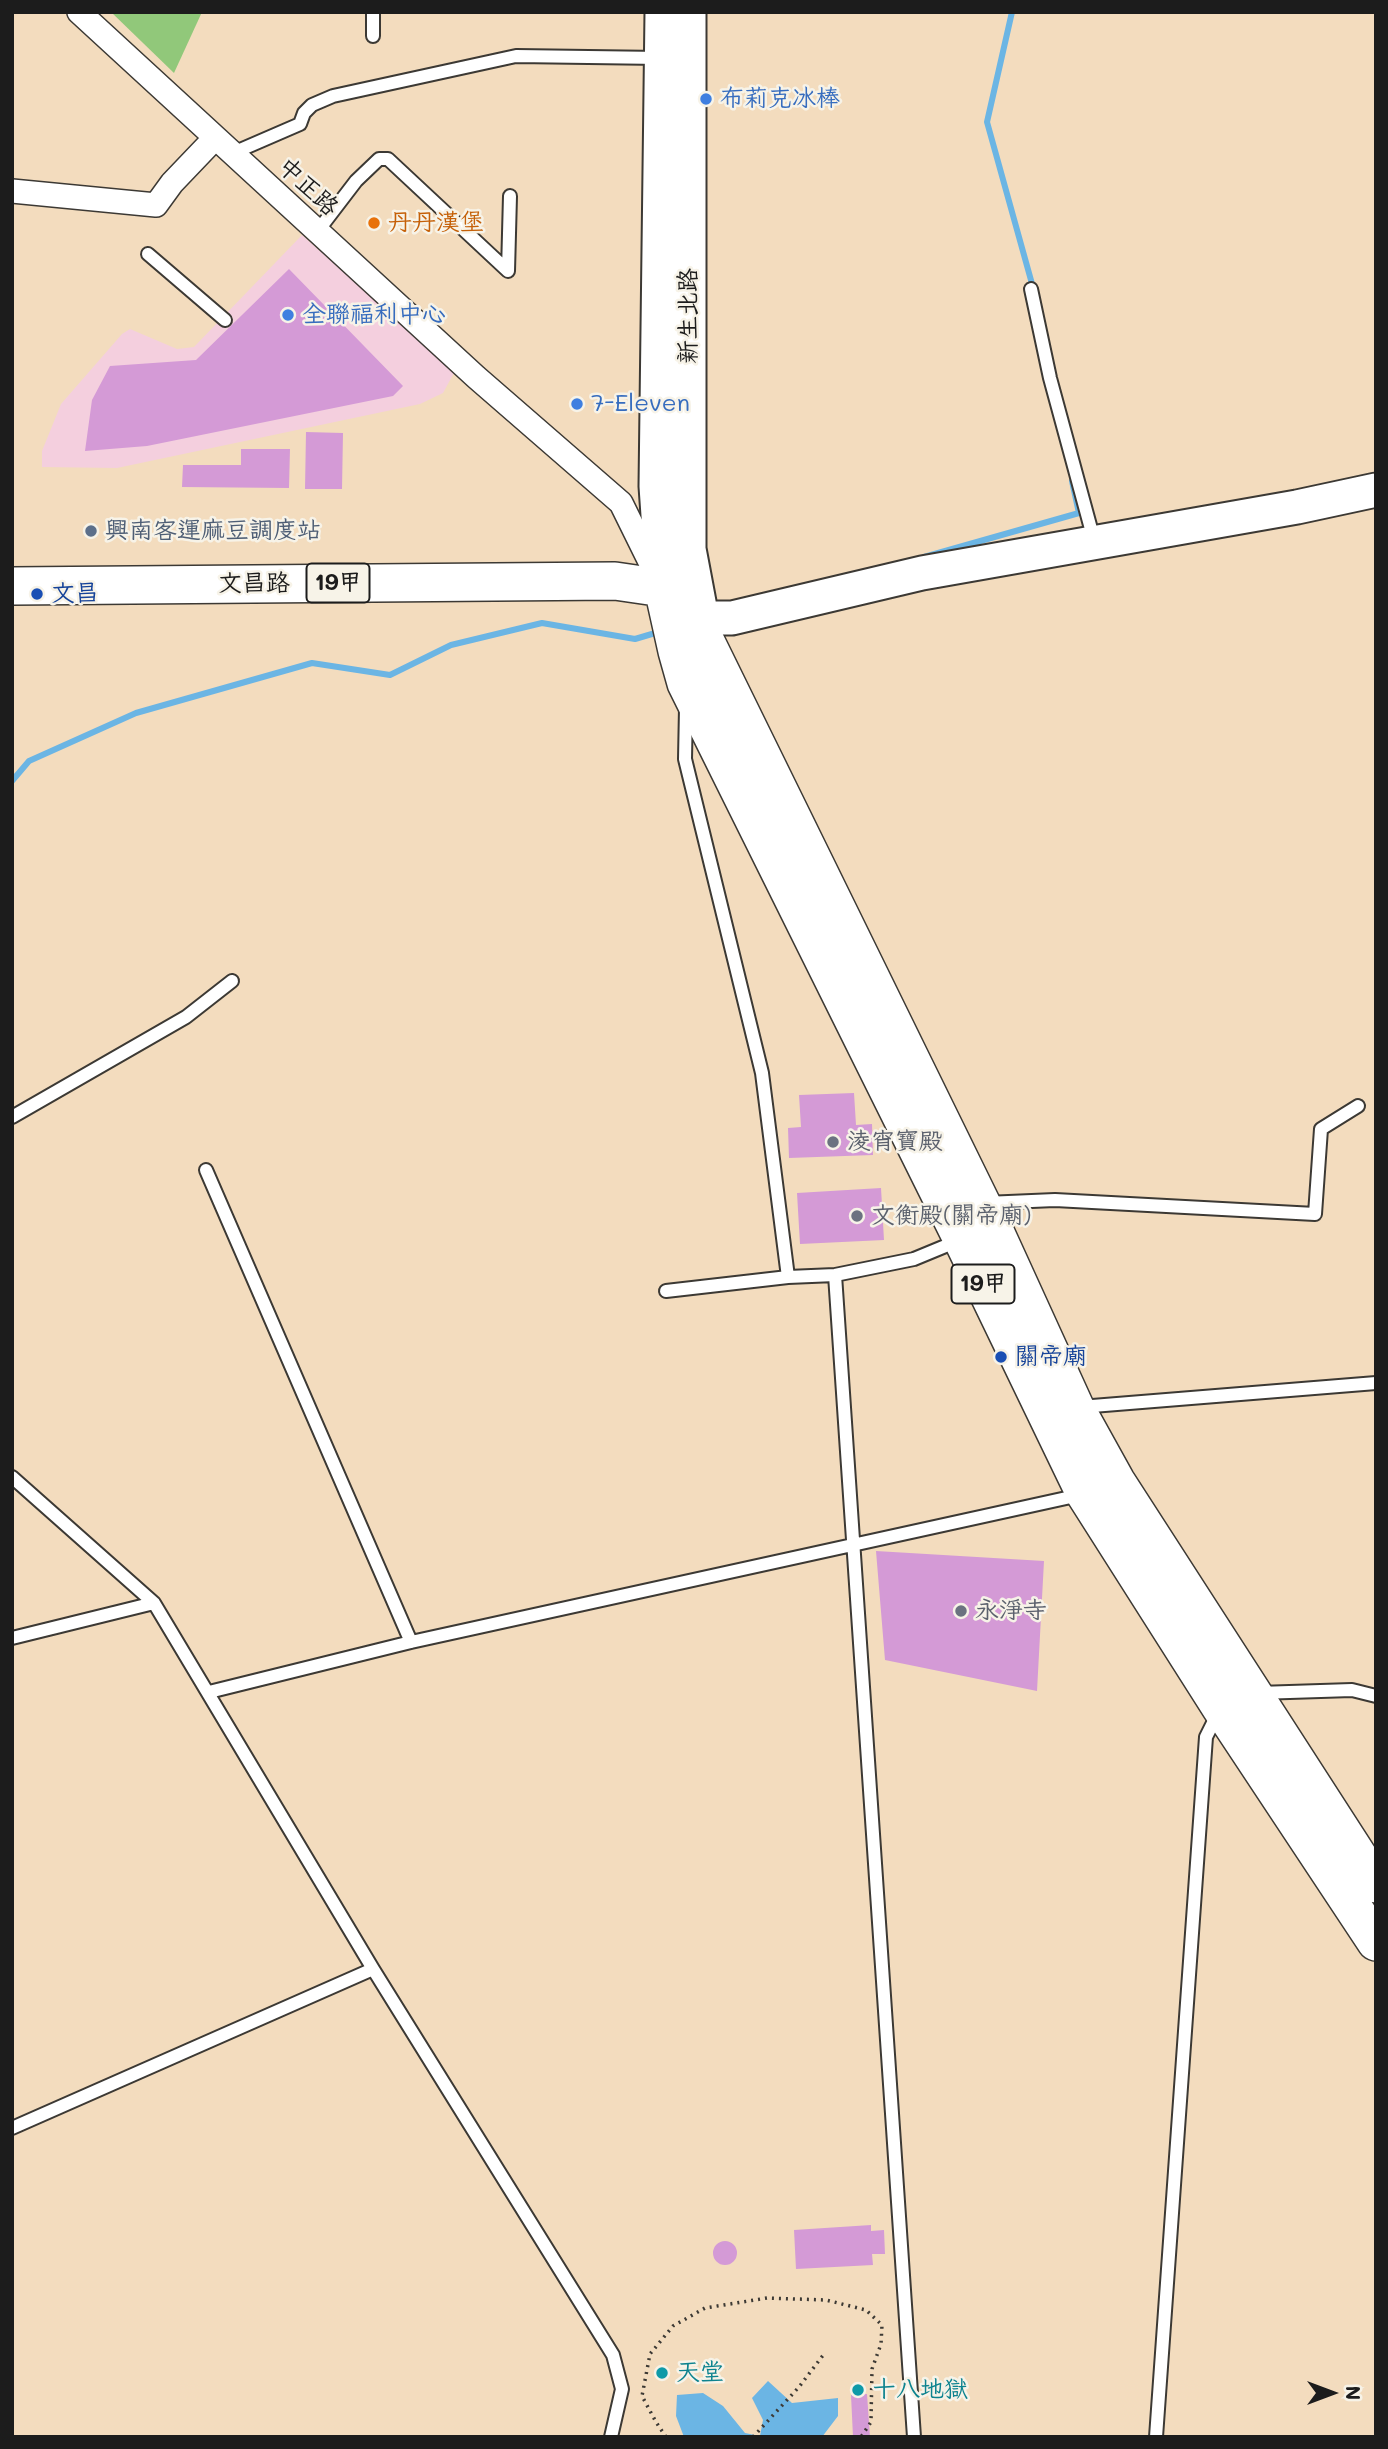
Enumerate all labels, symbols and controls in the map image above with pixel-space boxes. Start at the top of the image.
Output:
place label: 布莉克冰棒 [720,85,840,113]
marker: 布莉克冰棒 [698,91,714,107]
street label: 中正路 [272,152,344,222]
place label: 丹丹漢堡 [388,209,484,237]
marker: 丹丹漢堡 [366,215,382,231]
street label: 新生北路 [675,268,703,364]
place label: 全聯福利中心 [302,301,446,329]
marker: 全聯福利中心 [280,307,296,323]
place label: 7-Eleven [591,390,690,418]
marker: 7-Eleven [569,396,585,412]
place label: 興南客運麻豆調度站 [105,517,321,545]
marker: 興南客運麻豆調度站 [83,523,99,539]
road number: 19甲 [306,564,370,603]
street label: 文昌路 [218,570,290,598]
place label: 文昌 [51,580,99,608]
marker: 文昌 [29,586,45,602]
place label: 淩宵寶殿 [847,1128,943,1156]
marker: 淩宵寶殿 [825,1134,841,1150]
place label: 文衡殿(關帝廟) [871,1202,1031,1230]
marker: 文衡殿(關帝廟) [849,1208,865,1224]
road number: 19甲 [951,1264,1014,1303]
place label: 關帝廟 [1015,1343,1087,1371]
marker: 關帝廟 [993,1349,1009,1365]
place label: 永淨寺 [975,1597,1047,1625]
marker: 永淨寺 [953,1603,969,1619]
north arrow [1297,2358,1367,2428]
place label: 天堂 [676,2359,724,2387]
marker: 天堂 [654,2365,670,2381]
place label: 十八地獄 [872,2376,968,2404]
marker: 十八地獄 [850,2382,866,2398]
text: N [1341,2386,1366,2400]

